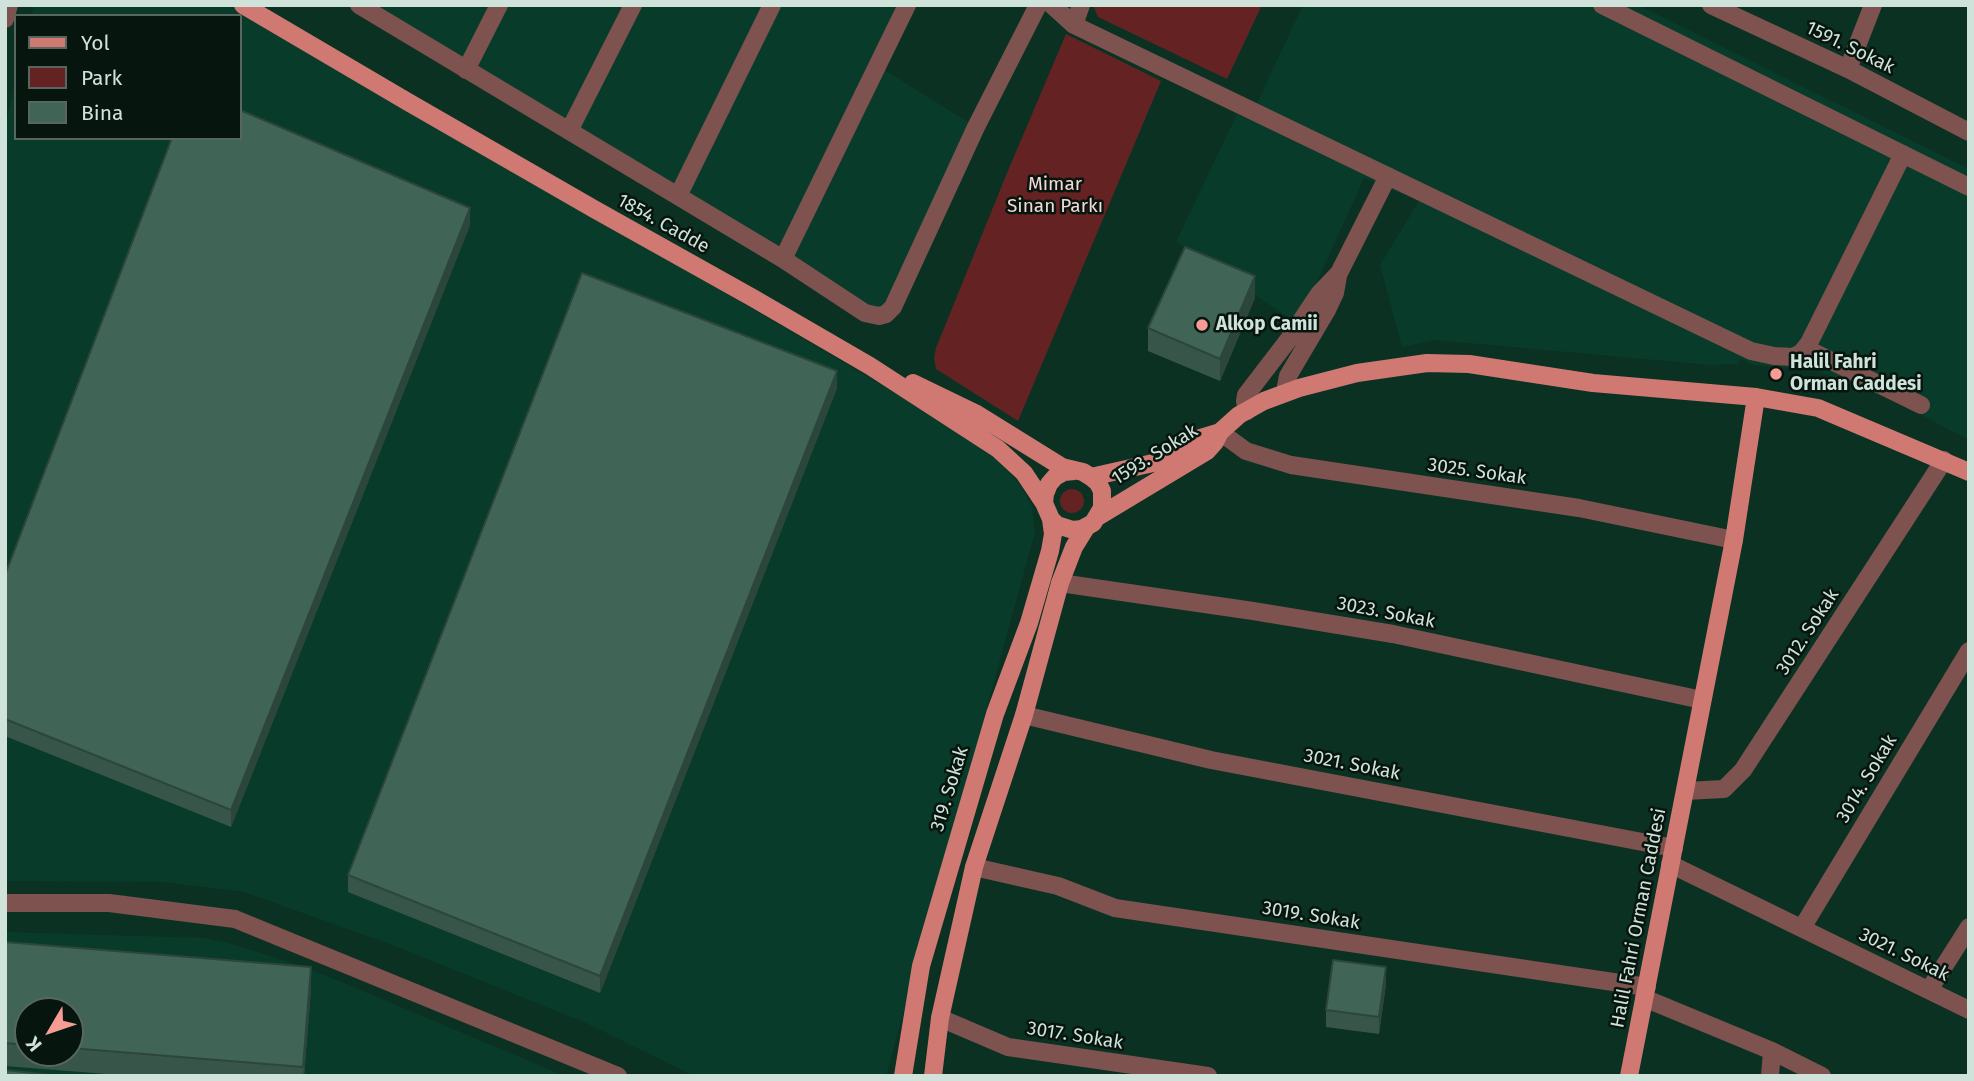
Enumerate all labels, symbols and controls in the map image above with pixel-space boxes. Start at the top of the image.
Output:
legend [14,14,242,140]
street label: 1591. Sokak [1802,17,1898,79]
text: Yol [81,30,110,56]
text: Park [81,65,122,91]
text: Bina [81,100,123,126]
park label: Mimar Sinan Parkı [1007,174,1103,218]
street label: 1854. Cadde [613,189,713,259]
place label: Alkop Camii [1216,314,1318,336]
marker: Alkop Camii [1194,317,1210,333]
place label: Halil Fahri Orman Caddesi [1790,352,1922,396]
marker: Halil Fahri Orman Caddesi [1768,366,1784,382]
street label: 1593. Sokak [1108,420,1202,490]
street label: 3025. Sokak [1426,454,1528,490]
street label: 3012. Sokak [1772,585,1844,679]
street label: 3023. Sokak [1335,592,1437,634]
street label: 3014. Sokak [1832,731,1902,827]
street label: 319. Sokak [926,744,974,834]
street label: 3021. Sokak [1302,745,1402,785]
street label: Halil Fahri Orman Caddesi [1607,806,1671,1030]
street label: 3019. Sokak [1261,897,1361,935]
street label: 3021. Sokak [1855,923,1953,987]
north arrow [14,997,84,1067]
street label: 3017. Sokak [1025,1017,1125,1055]
text: K [21,1032,47,1056]

